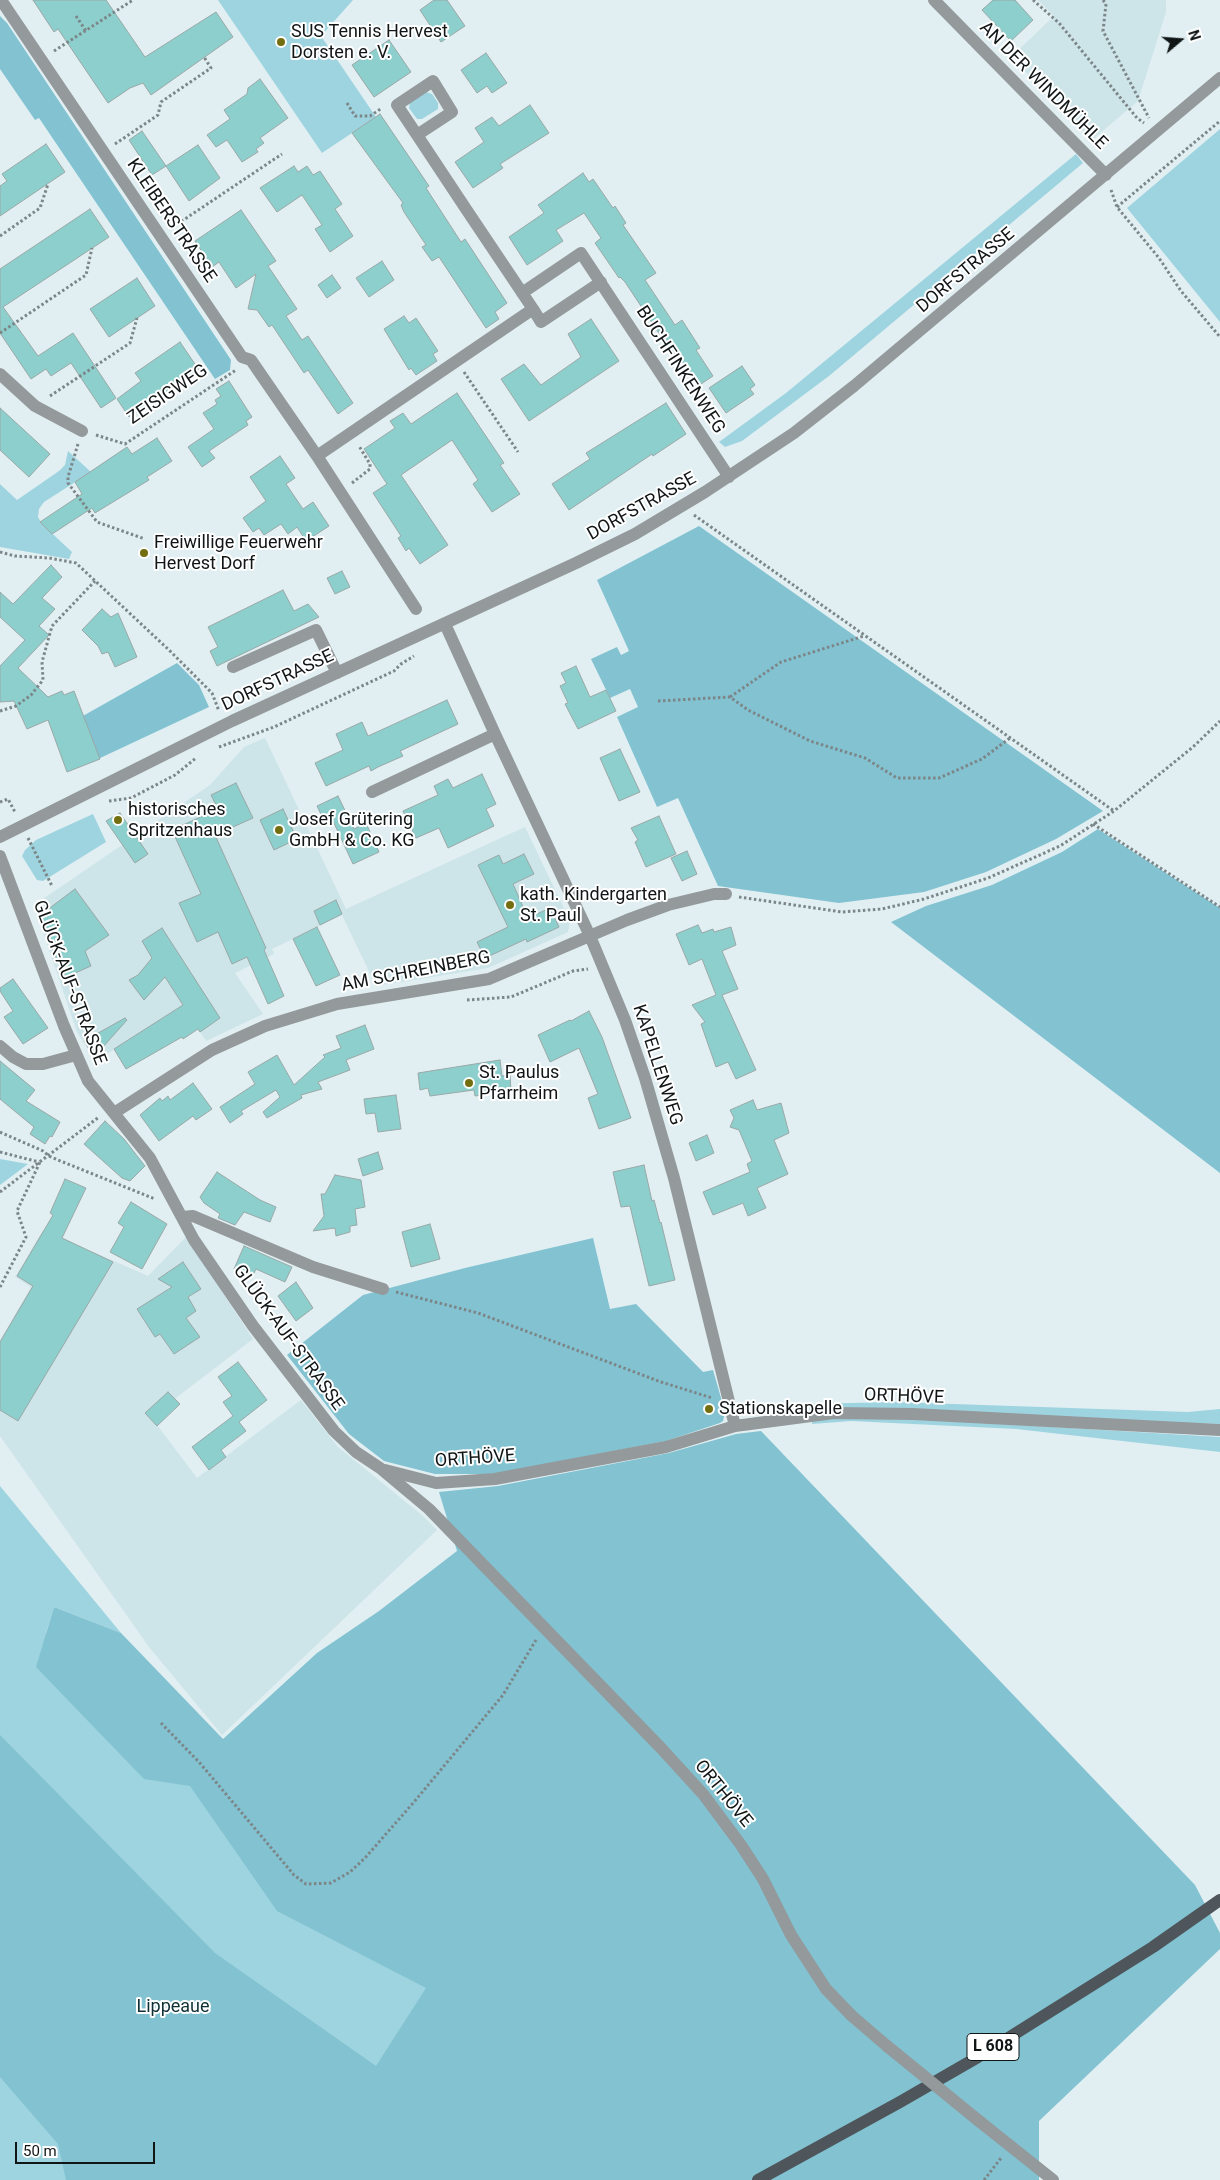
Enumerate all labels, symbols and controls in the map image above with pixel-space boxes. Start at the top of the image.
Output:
north arrow [1155,15,1205,65]
street label: AN DER WINDMÜHLE [974,17,1112,155]
place label: SUS Tennis Hervest Dorsten e. V. [291,21,448,64]
text: N [1185,28,1203,43]
marker: SUS Tennis Hervest Dorsten e. V. [275,36,287,48]
street label: KLEIBERSTRASSE [122,155,220,287]
street label: DORFSTRASSE [913,224,1019,318]
street label: BUCHFINKENWEG [631,302,729,438]
street label: ZEISIGWEG [124,360,212,430]
street label: DORFSTRASSE [584,468,700,546]
place label: Freiwillige Feuerwehr Hervest Dorf [154,532,323,574]
marker: Freiwillige Feuerwehr Hervest Dorf [138,547,150,559]
street label: DORFSTRASSE [219,646,337,716]
place label: historisches Spritzenhaus [128,799,232,842]
place label: Josef Grütering GmbH & Co. KG [289,809,415,852]
marker: historisches Spritzenhaus [112,814,124,826]
marker: Josef Grütering GmbH & Co. KG [273,824,285,836]
place label: kath. Kindergarten St. Paul [520,884,667,926]
street label: GLÜCK-AUF-STRASSE [28,898,110,1068]
marker: kath. Kindergarten St. Paul [504,899,516,911]
street label: AM SCHREINBERG [340,947,492,997]
street label: KAPELLENWEG [627,1002,687,1128]
place label: St. Paulus Pfarrheim [479,1062,559,1104]
marker: St. Paulus Pfarrheim [463,1077,475,1089]
street label: GLÜCK-AUF-STRASSE [228,1261,348,1415]
street label: ORTHÖVE [864,1385,944,1409]
place label: Stationskapelle [719,1398,842,1420]
marker: Stationskapelle [703,1403,715,1415]
street label: ORTHÖVE [434,1445,516,1473]
street label: ORTHÖVE [689,1756,757,1832]
park label: Lippeaue [136,1996,210,2018]
road number: L 608 [967,2034,1019,2060]
scale bar [18,2132,158,2164]
text: 50 m [23,2142,57,2160]

